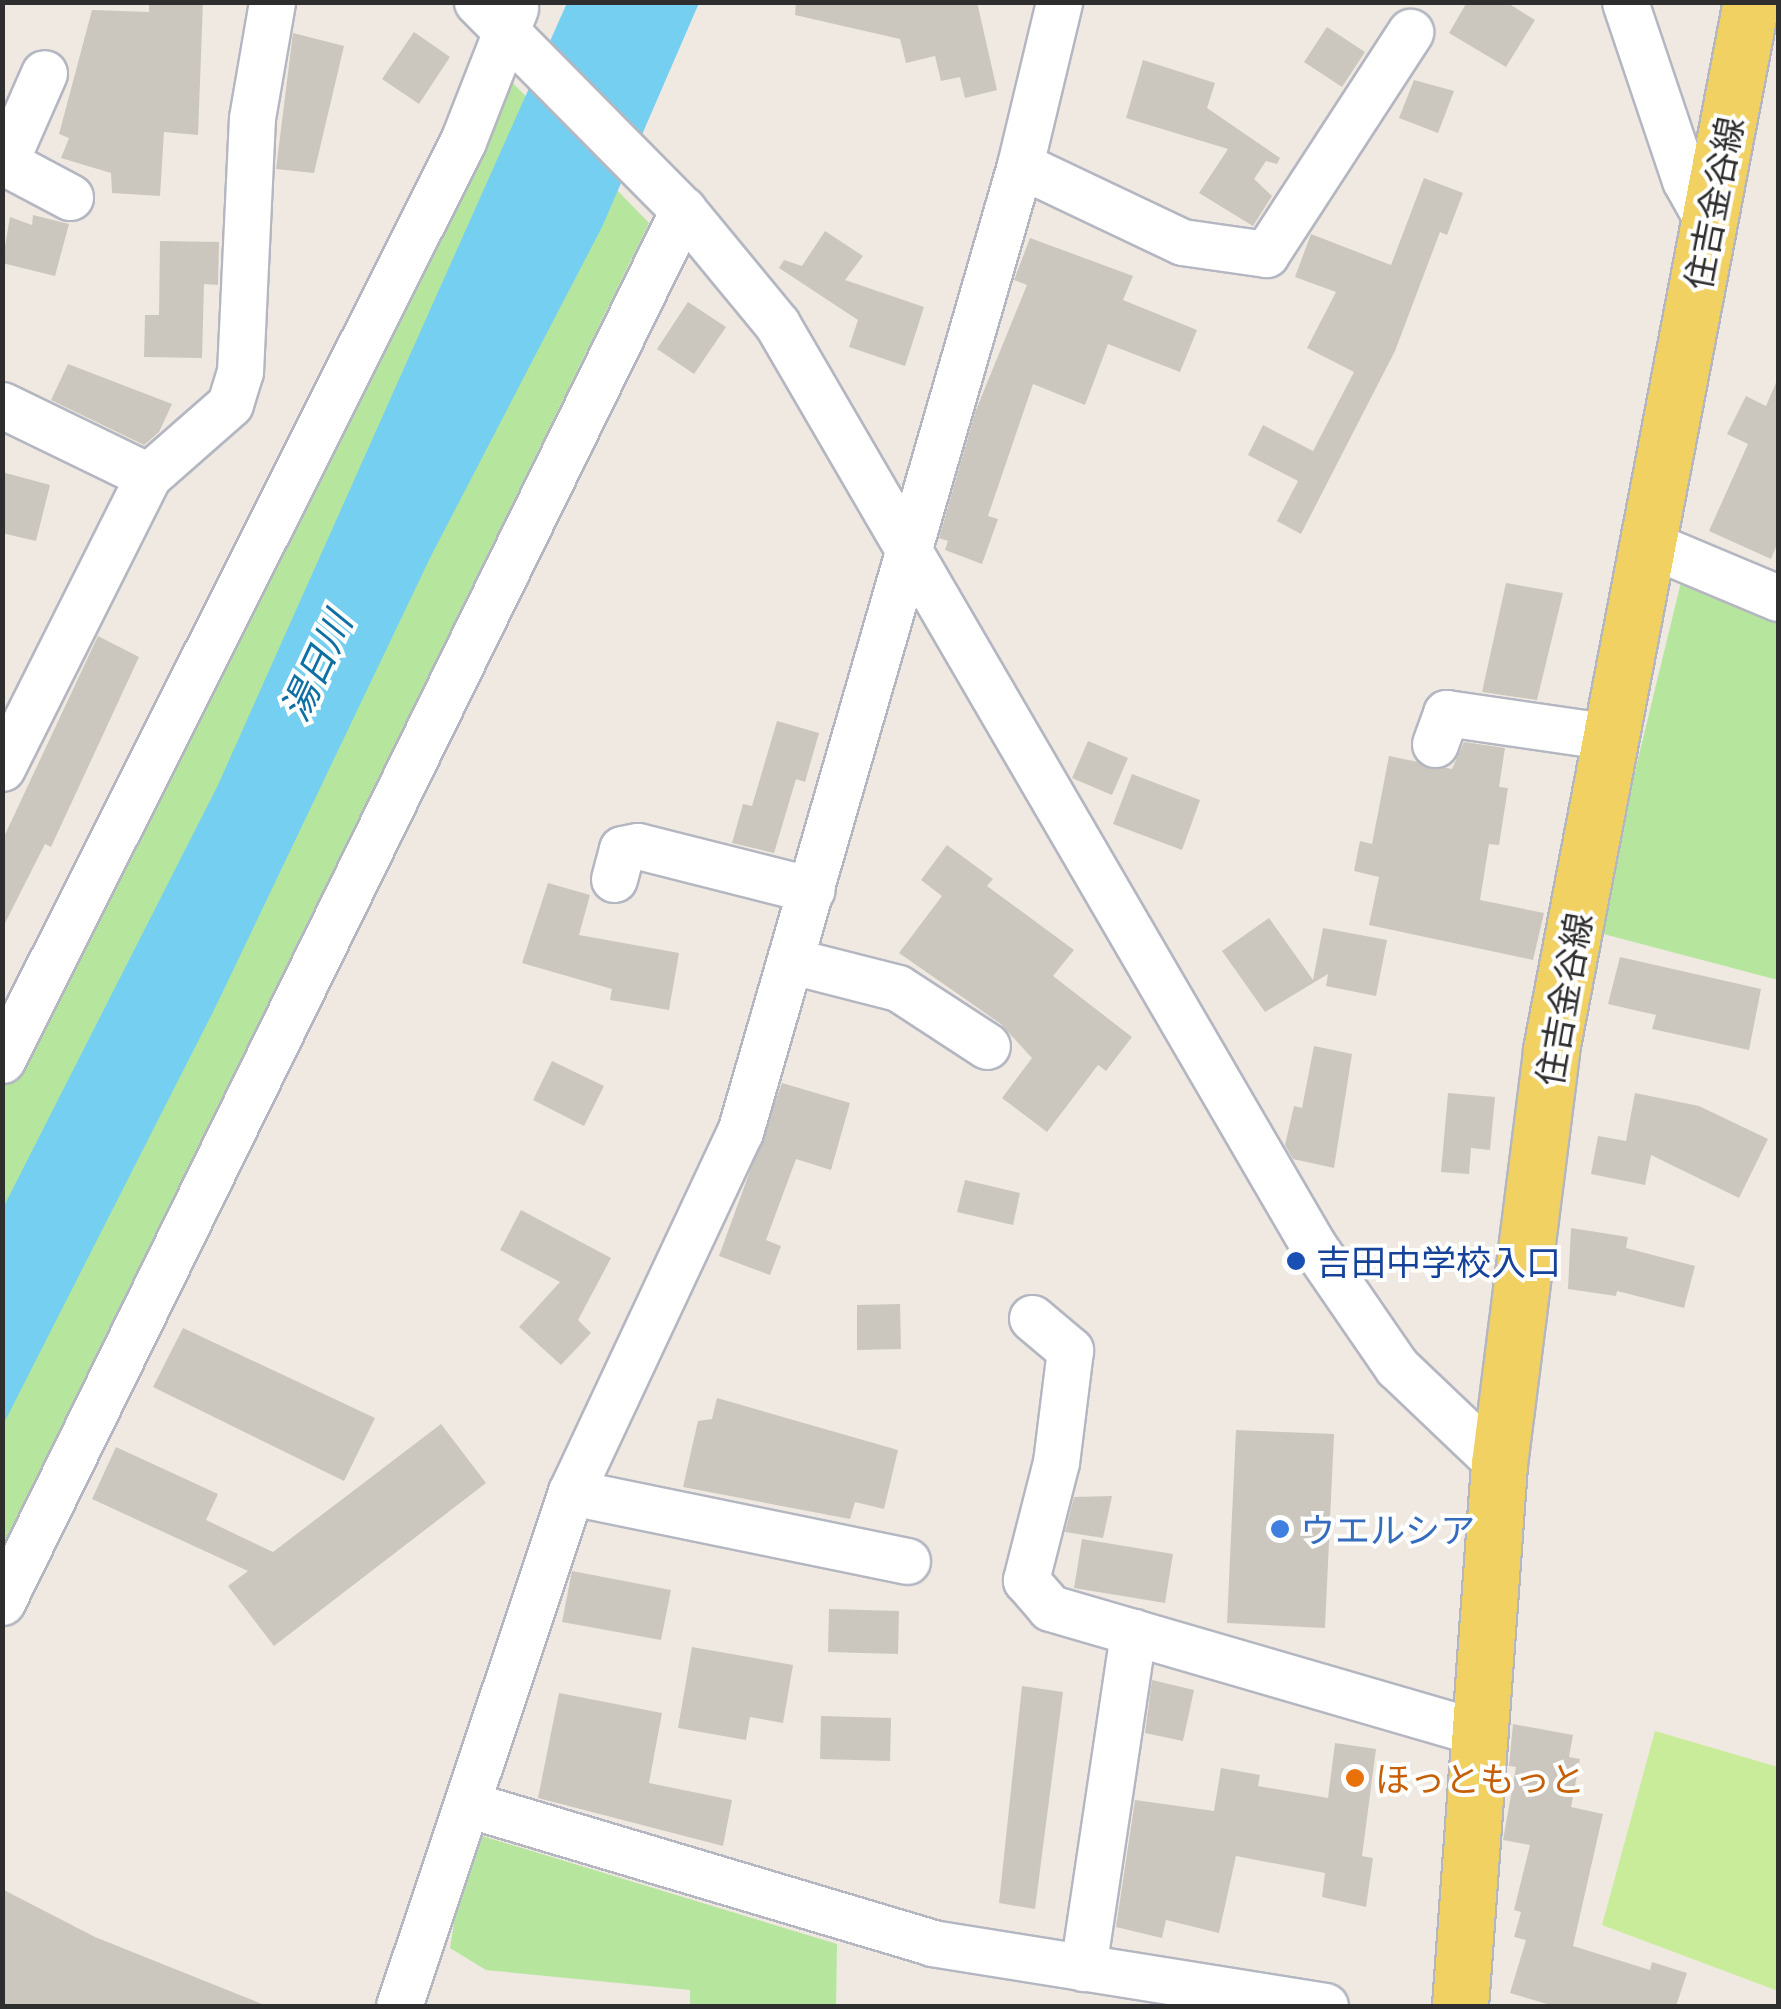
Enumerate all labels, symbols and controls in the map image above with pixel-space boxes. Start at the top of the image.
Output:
street label: 住吉金谷線 [1676,113,1750,293]
water label: 湯日川 [271,605,361,727]
street label: 住吉金谷線 [1527,909,1599,1089]
place label: 吉田中学校入口 [1316,1240,1561,1282]
marker: 吉田中学校入口 [1285,1250,1307,1272]
place label: ウエルシア [1300,1508,1475,1550]
marker: ウエルシア [1269,1518,1291,1540]
place label: ほっともっと [1375,1757,1585,1799]
marker: ほっともっと [1344,1767,1366,1789]

